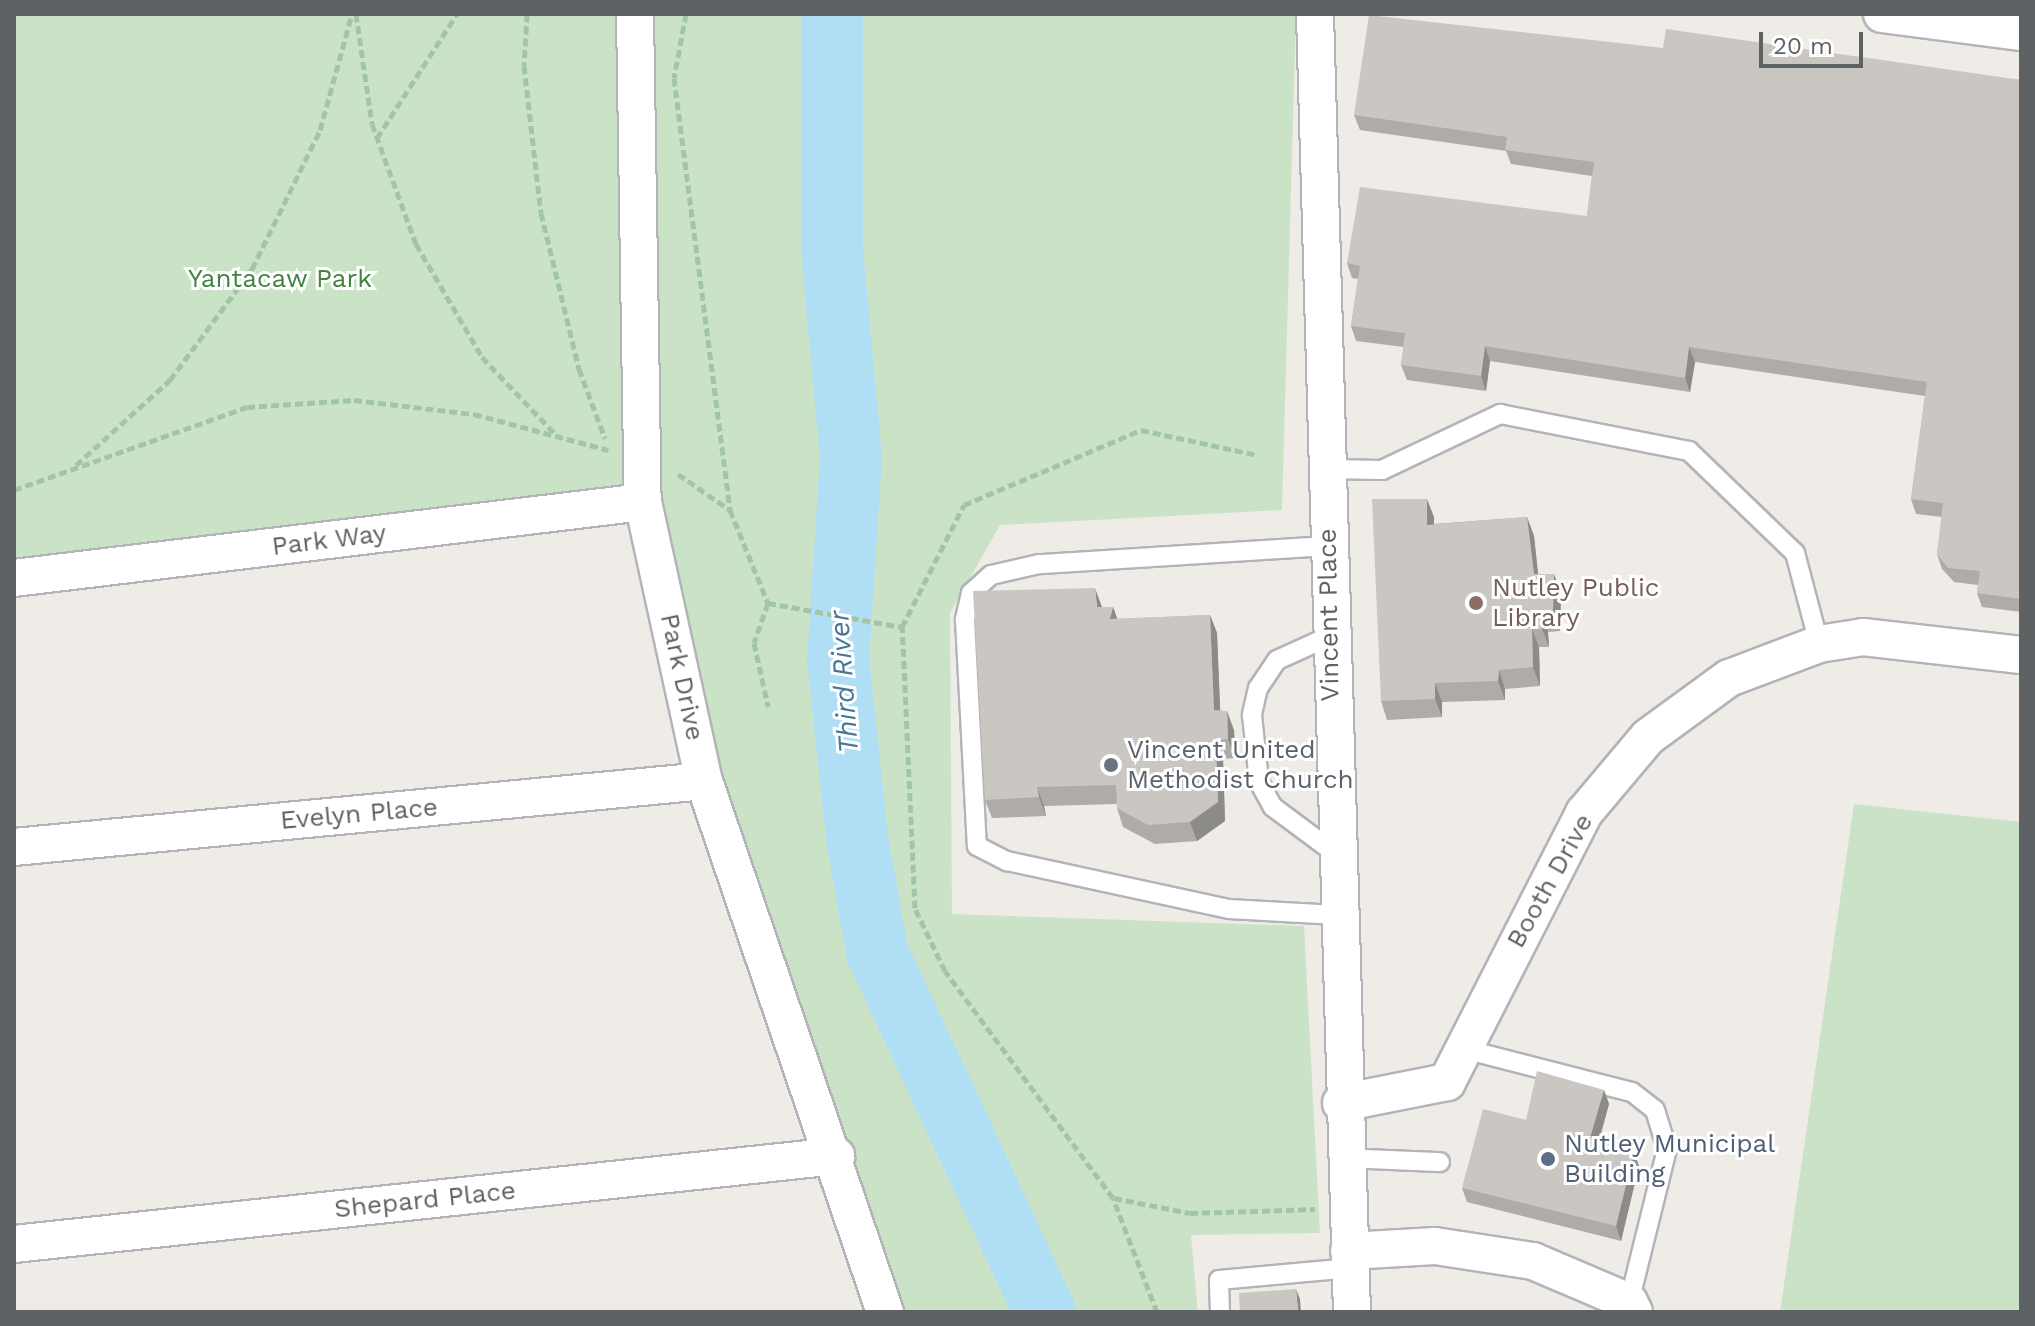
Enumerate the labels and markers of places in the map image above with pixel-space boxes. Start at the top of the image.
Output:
place label: Nutley Public Library [1492,572,1660,634]
marker: Nutley Public Library [1467,594,1485,612]
place label: Vincent United Methodist Church [1127,734,1354,796]
marker: Vincent United Methodist Church [1102,756,1120,774]
place label: Nutley Municipal Building [1564,1128,1776,1190]
marker: Nutley Municipal Building [1539,1150,1557,1168]

